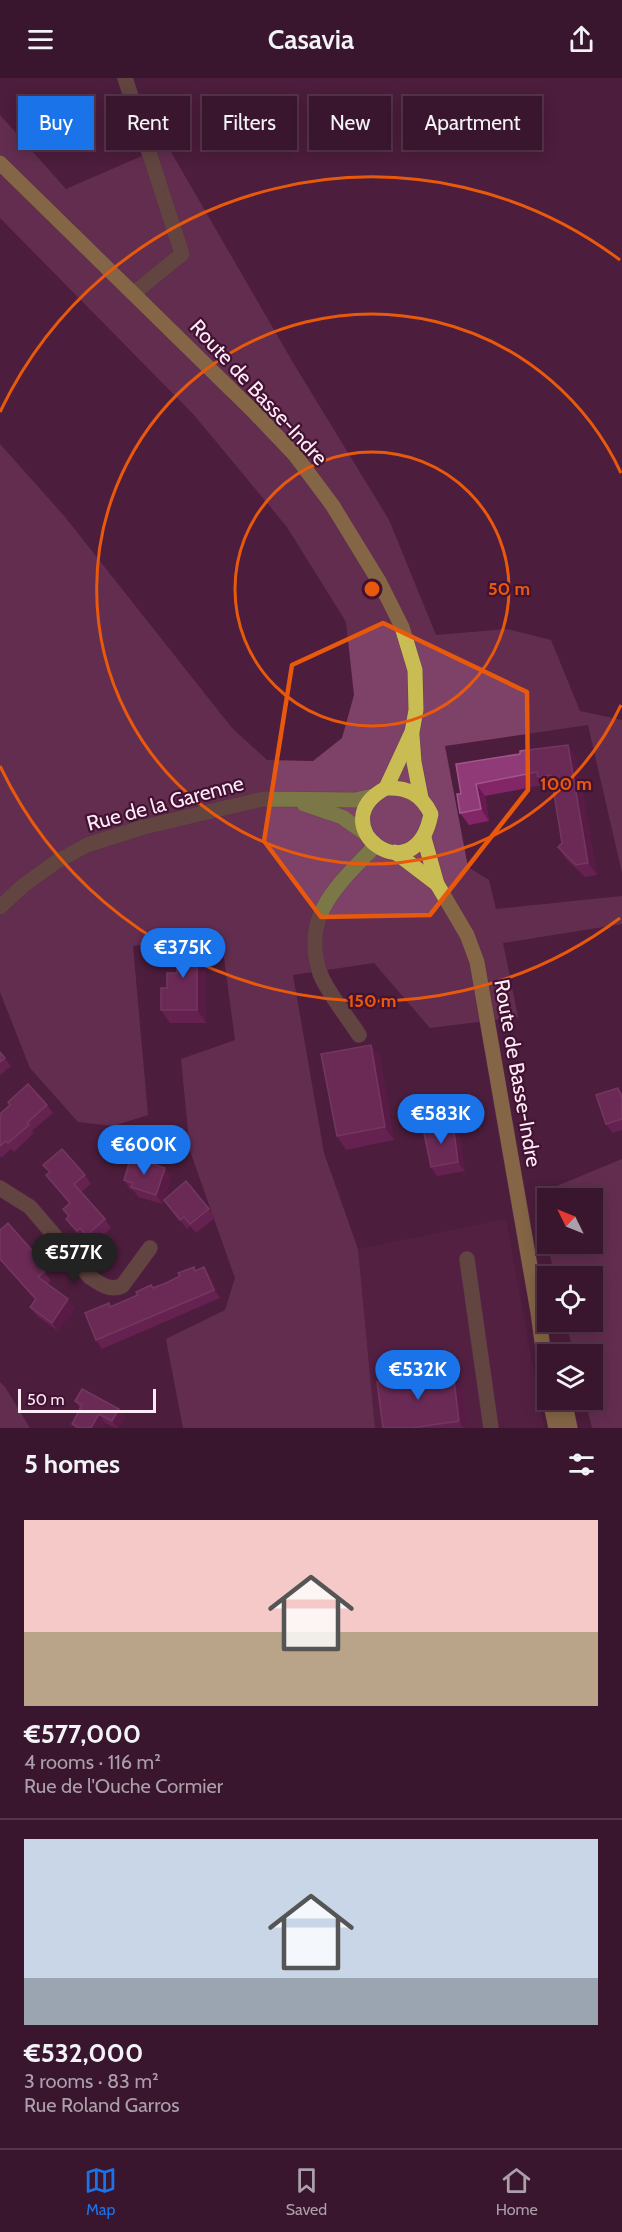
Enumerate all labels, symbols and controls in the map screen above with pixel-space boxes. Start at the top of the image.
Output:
icon: menu [24,23,57,56]
text: Casavia [268,23,354,56]
icon: share [565,23,598,56]
chip: Buy [18,96,94,150]
chip: Rent [106,96,190,150]
chip: Filters [202,96,297,150]
chip: New [309,96,391,150]
chip: Apartment [403,96,542,150]
street label: Route de Basse-Indre [185,314,333,470]
text: 50 m [488,578,530,600]
centre of rings [362,579,382,599]
street label: Rue de la Garenne [84,770,246,836]
text: 100 m [540,773,592,795]
pin: €375K [141,928,225,979]
text: €375K [154,935,212,959]
street label: Route de Basse-Indre [489,977,547,1169]
text: 150 m [348,990,396,1012]
pin: €583K [399,1094,483,1145]
text: €583K [412,1101,470,1125]
pin: €600K [102,1125,186,1176]
text: €600K [112,1132,176,1156]
north arrow [537,1188,603,1254]
map controls [537,1188,603,1410]
pin: €577K [32,1233,116,1284]
text: €577K [46,1240,102,1264]
button: locate [537,1266,603,1332]
button: layers [537,1344,603,1410]
pin: €532K [376,1350,460,1401]
text: €532K [389,1357,447,1381]
scale bar [18,1386,156,1414]
text: 50 m [27,1390,64,1409]
text: 5 homes [24,1448,120,1480]
icon: filters [565,1448,598,1481]
icon: home [257,1559,365,1667]
text: €577,000 [24,1718,141,1750]
text: 4 rooms · 116 m² [24,1750,161,1774]
text: Rue de l'Ouche Cormier [24,1774,223,1798]
icon: home [257,1878,365,1986]
text: €532,000 [24,2037,143,2069]
text: 3 rooms · 83 m² [24,2069,159,2093]
text: Rue Roland Garros [24,2093,180,2117]
tab: Map [84,2164,117,2219]
tab: Saved [286,2164,327,2219]
tab: Home [496,2164,538,2219]

